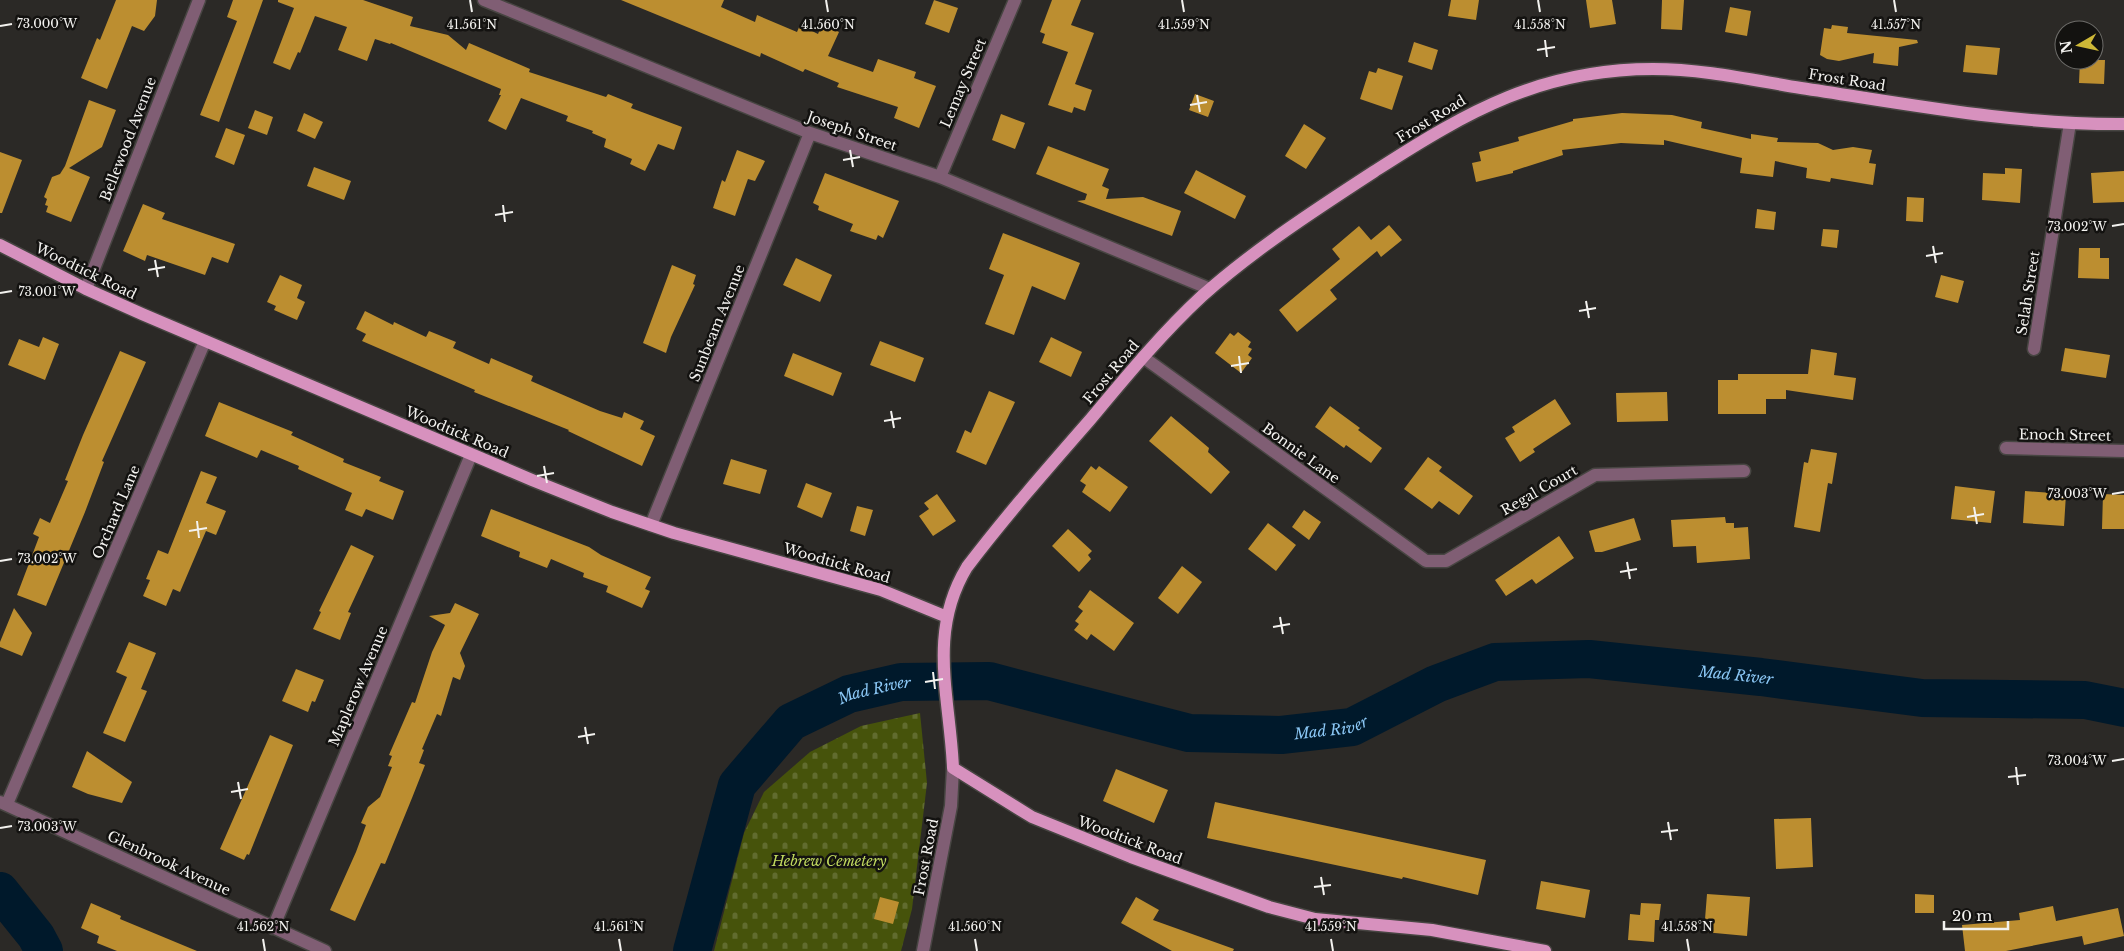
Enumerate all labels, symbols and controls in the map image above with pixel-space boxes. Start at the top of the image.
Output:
text: 73.000°W [17,16,78,31]
text: 41.561°N [447,17,497,32]
text: 41.560°N [801,17,855,32]
text: 41.559°N [1158,17,1210,32]
text: 41.558°N [1514,17,1566,32]
text: 41.557°N [1871,17,1921,32]
north arrow [2054,20,2104,70]
street label: Lemay Street [936,35,990,130]
text: N [2056,39,2076,55]
street label: Frost Road [1807,65,1887,95]
street label: Bellewood Avenue [96,74,160,204]
street label: Frost Road [1393,91,1469,147]
street label: Joseph Street [803,107,900,155]
text: 73.002°W [2047,219,2107,234]
street label: Woodtick Road [32,238,140,304]
street label: Selah Street [2012,249,2044,336]
street label: Sunbeam Avenue [685,262,749,384]
text: 73.001°W [18,284,76,299]
street label: Frost Road [1079,336,1143,408]
street label: Woodtick Road [402,402,512,462]
street label: Bonnie Lane [1259,419,1343,487]
street label: Enoch Street [2019,425,2112,445]
street label: Regal Court [1498,461,1581,519]
street label: Orchard Lane [88,462,144,562]
text: 73.003°W [2047,486,2107,501]
street label: Woodtick Road [781,539,893,587]
text: 73.002°W [17,551,77,566]
street label: Maplerow Avenue [325,623,391,749]
water label: Mad River [1697,661,1775,688]
water label: Mad River [833,672,912,708]
water label: Mad River [1292,711,1372,743]
text: 73.004°W [2048,753,2107,768]
street label: Woodtick Road [1074,811,1185,868]
street label: Frost Road [910,817,942,897]
text: 73.003°W [17,819,77,834]
street label: Glenbrook Avenue [105,827,233,899]
park label: Hebrew Cemetery [771,852,887,870]
scale bar [1944,898,2008,930]
text: 20 m [1952,906,1992,925]
text: 41.562°N [237,919,289,934]
text: 41.561°N [594,919,644,934]
text: 41.560°N [948,919,1002,934]
text: 41.559°N [1305,919,1357,934]
text: 41.558°N [1661,919,1713,934]

